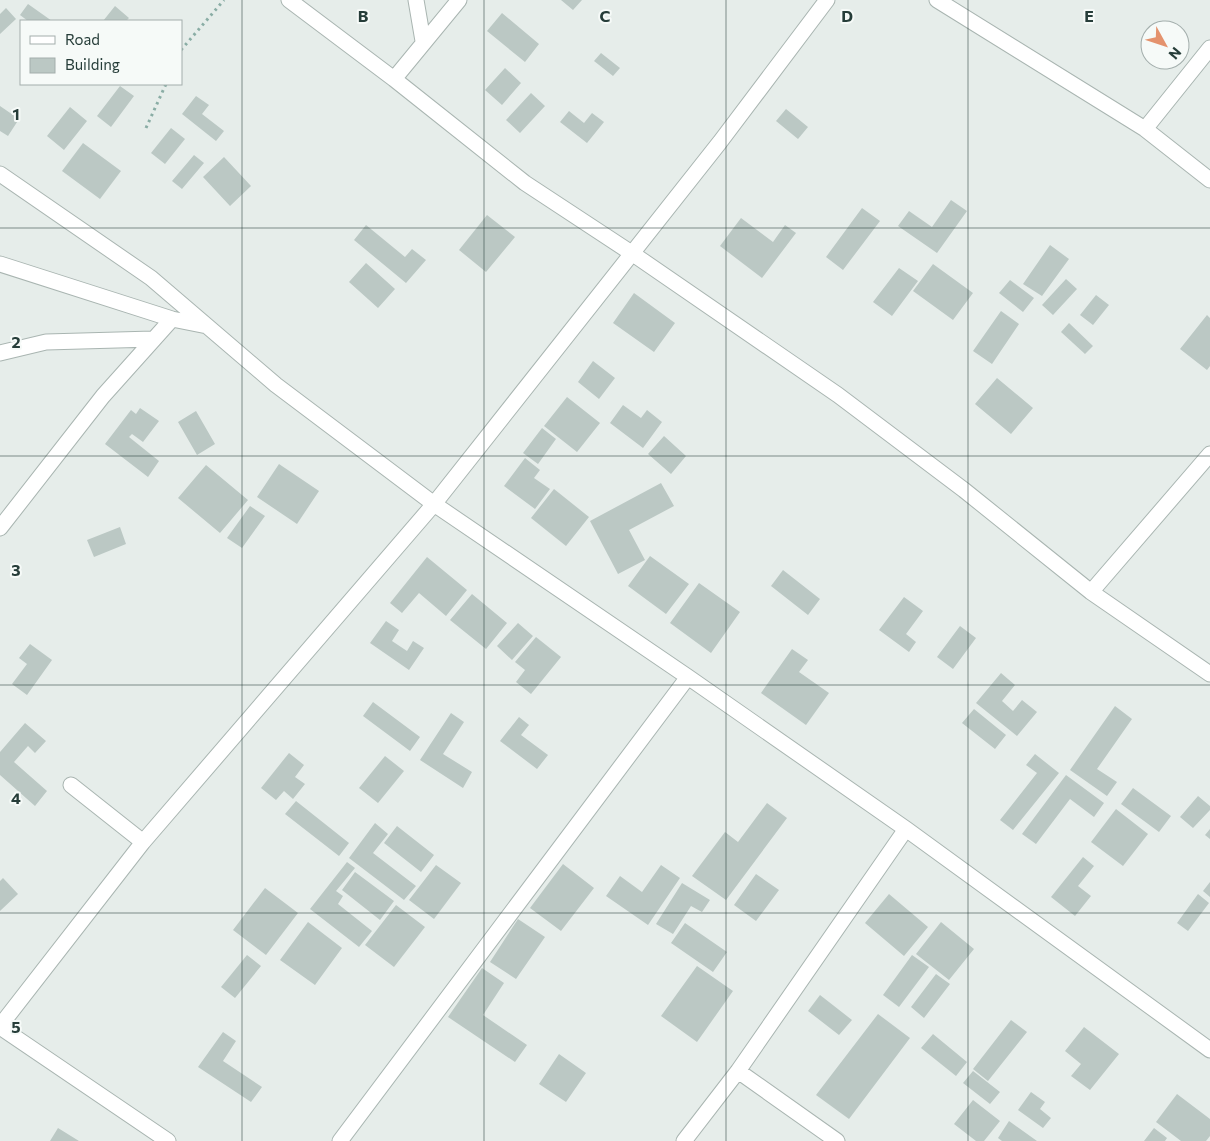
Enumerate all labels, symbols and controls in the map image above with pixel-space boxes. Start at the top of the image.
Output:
text: B [358,6,369,25]
text: C [600,6,611,25]
text: D [841,6,853,25]
text: E [1084,6,1094,25]
legend [20,20,182,85]
north arrow [1140,20,1190,70]
text: Road [65,30,100,48]
text: N [1165,44,1185,63]
text: Building [65,55,120,73]
text: 1 [12,104,20,123]
text: 2 [11,332,21,351]
text: 3 [11,560,21,579]
text: 4 [11,788,21,807]
text: 5 [11,1017,21,1036]

